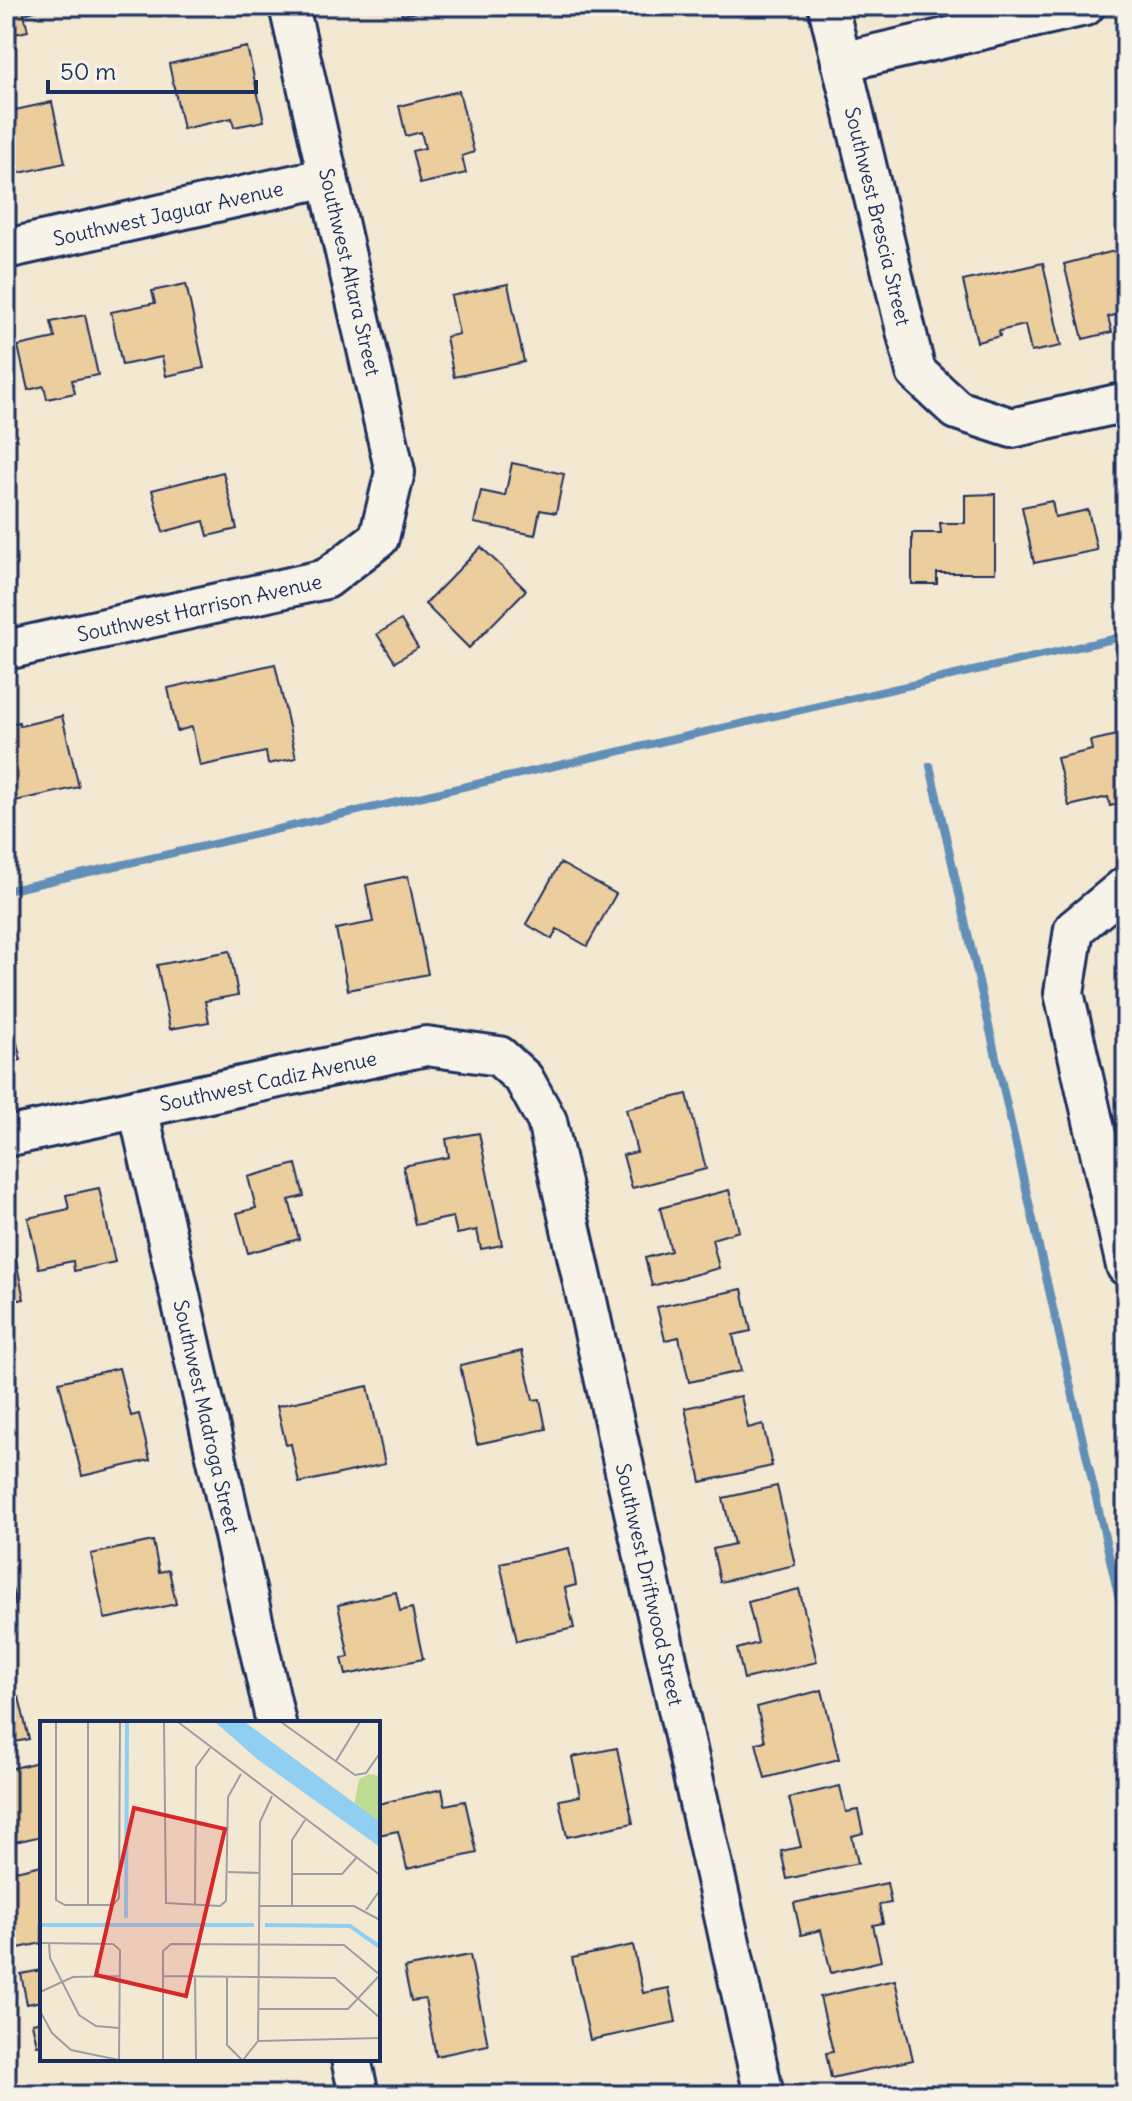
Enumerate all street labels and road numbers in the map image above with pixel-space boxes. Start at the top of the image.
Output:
street label: Southwest Brescia Street [840,104,917,328]
street label: Southwest Altara Street [314,166,386,378]
street label: Southwest Jaguar Avenue [51,175,285,251]
street label: Southwest Harrison Avenue [75,568,324,646]
street label: Southwest Cadiz Avenue [157,1045,379,1116]
street label: Southwest Madroga Street [169,1297,246,1536]
street label: Southwest Driftwood Street [611,1461,689,1708]

